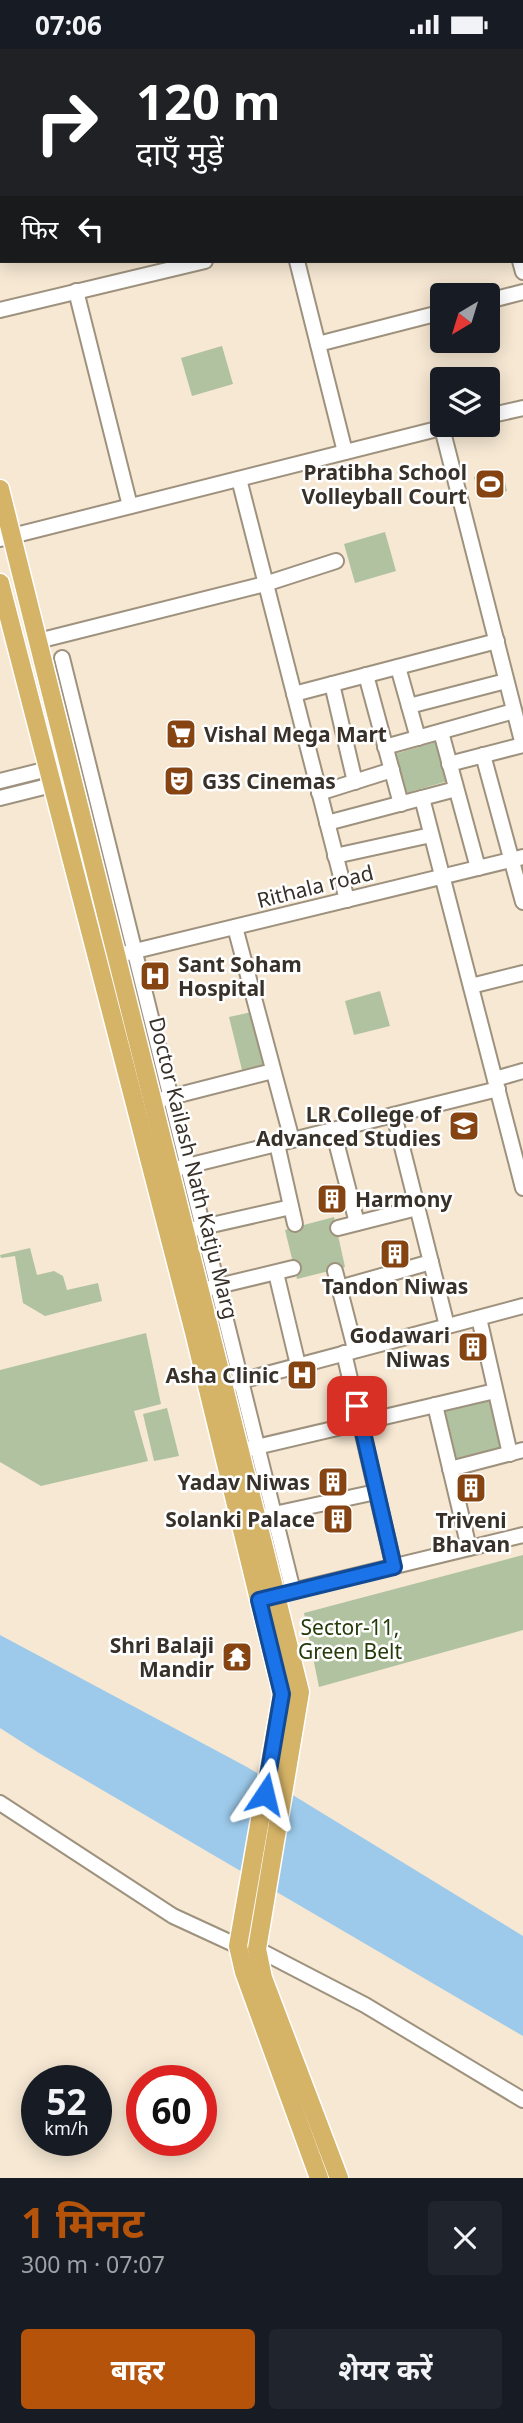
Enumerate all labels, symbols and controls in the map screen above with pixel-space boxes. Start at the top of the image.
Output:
text: 07:06 [35,7,102,43]
text: 120 m [136,68,281,134]
icon: right [21,77,112,168]
text: दाएँ मुड़ें [136,131,224,174]
icon: left [72,210,110,248]
text: फिर [21,211,58,247]
north arrow [430,283,500,353]
map controls [430,283,500,437]
button: layers [430,367,500,437]
place label: Pratibha School Volleyball Court [301,458,467,510]
sports icon: Pratibha School Volleyball Court [473,467,507,501]
supermarket icon: Vishal Mega Mart [164,717,198,751]
place label: Vishal Mega Mart [204,720,387,748]
theatre icon: G3S Cinemas [162,764,196,798]
place label: G3S Cinemas [202,767,336,795]
street label: Rithala road [254,858,376,914]
place label: Sant Soham Hospital [178,950,302,1002]
hospital icon: Sant Soham Hospital [138,959,172,993]
street label: Doctor Kailash Nath Katju Marg [143,1014,245,1322]
place label: LR College of Advanced Studies [256,1100,443,1152]
school or university icon: LR College of Advanced Studies [447,1109,481,1143]
building icon: Harmony [315,1182,349,1216]
place label: Harmony [355,1185,452,1213]
building icon: Tandon Niwas [378,1237,412,1271]
place label: Tandon Niwas [322,1272,468,1300]
place label: Godawari Niwas [350,1321,450,1373]
building icon: Godawari Niwas [456,1330,490,1364]
hospital icon: Asha Clinic [285,1358,319,1392]
place label: Asha Clinic [165,1361,279,1389]
pin [327,1376,387,1436]
icon: arrive [338,1387,376,1425]
building icon: Yadav Niwas [316,1465,350,1499]
place label: Yadav Niwas [178,1468,310,1496]
building icon: Triveni Bhavan [454,1471,488,1505]
building icon: Solanki Palace [321,1502,355,1536]
place label: Solanki Palace [165,1505,315,1533]
place label: Triveni Bhavan [432,1506,510,1558]
park label: Sector-11, Green Belt [298,1613,402,1665]
place label: Shri Balaji Mandir [110,1631,215,1683]
temple icon: Shri Balaji Mandir [220,1640,254,1674]
position arrow [228,1757,302,1831]
speed limit sign: 60 [126,2065,217,2156]
text: 52 [46,2078,87,2125]
text: km/h [44,2116,89,2140]
text: 1 मिनट [21,2193,144,2250]
button: close [428,2201,502,2275]
text: 300 m · 07:07 [21,2248,165,2280]
button: बाहर [21,2329,255,2409]
button: शेयर करें [269,2329,502,2409]

